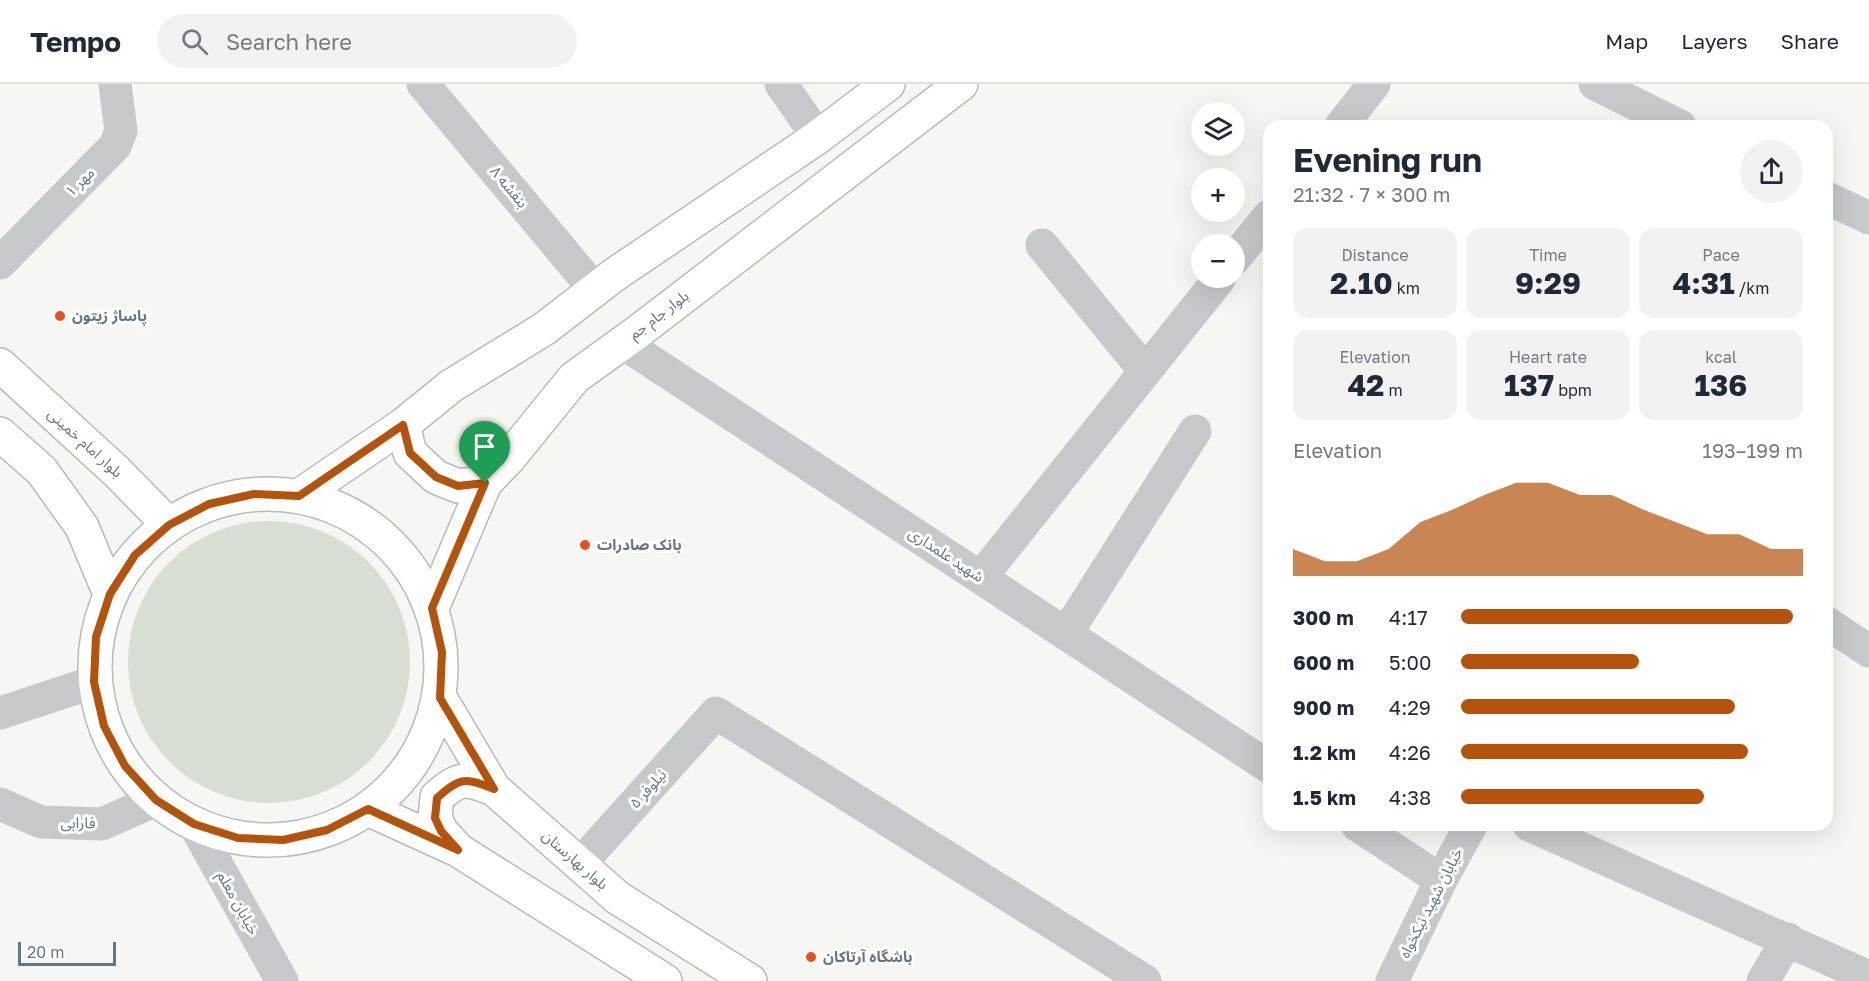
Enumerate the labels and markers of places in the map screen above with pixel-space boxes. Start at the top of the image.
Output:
place label: پاساژ زیتون [72,306,147,326]
marker: پاساژ زیتون [53,309,67,323]
pin [459,421,510,483]
place label: بانک صادرات [597,535,682,554]
marker: بانک صادرات [578,538,592,552]
place label: باشگاه آرتاکان [823,947,913,966]
marker: باشگاه آرتاکان [804,950,818,964]

